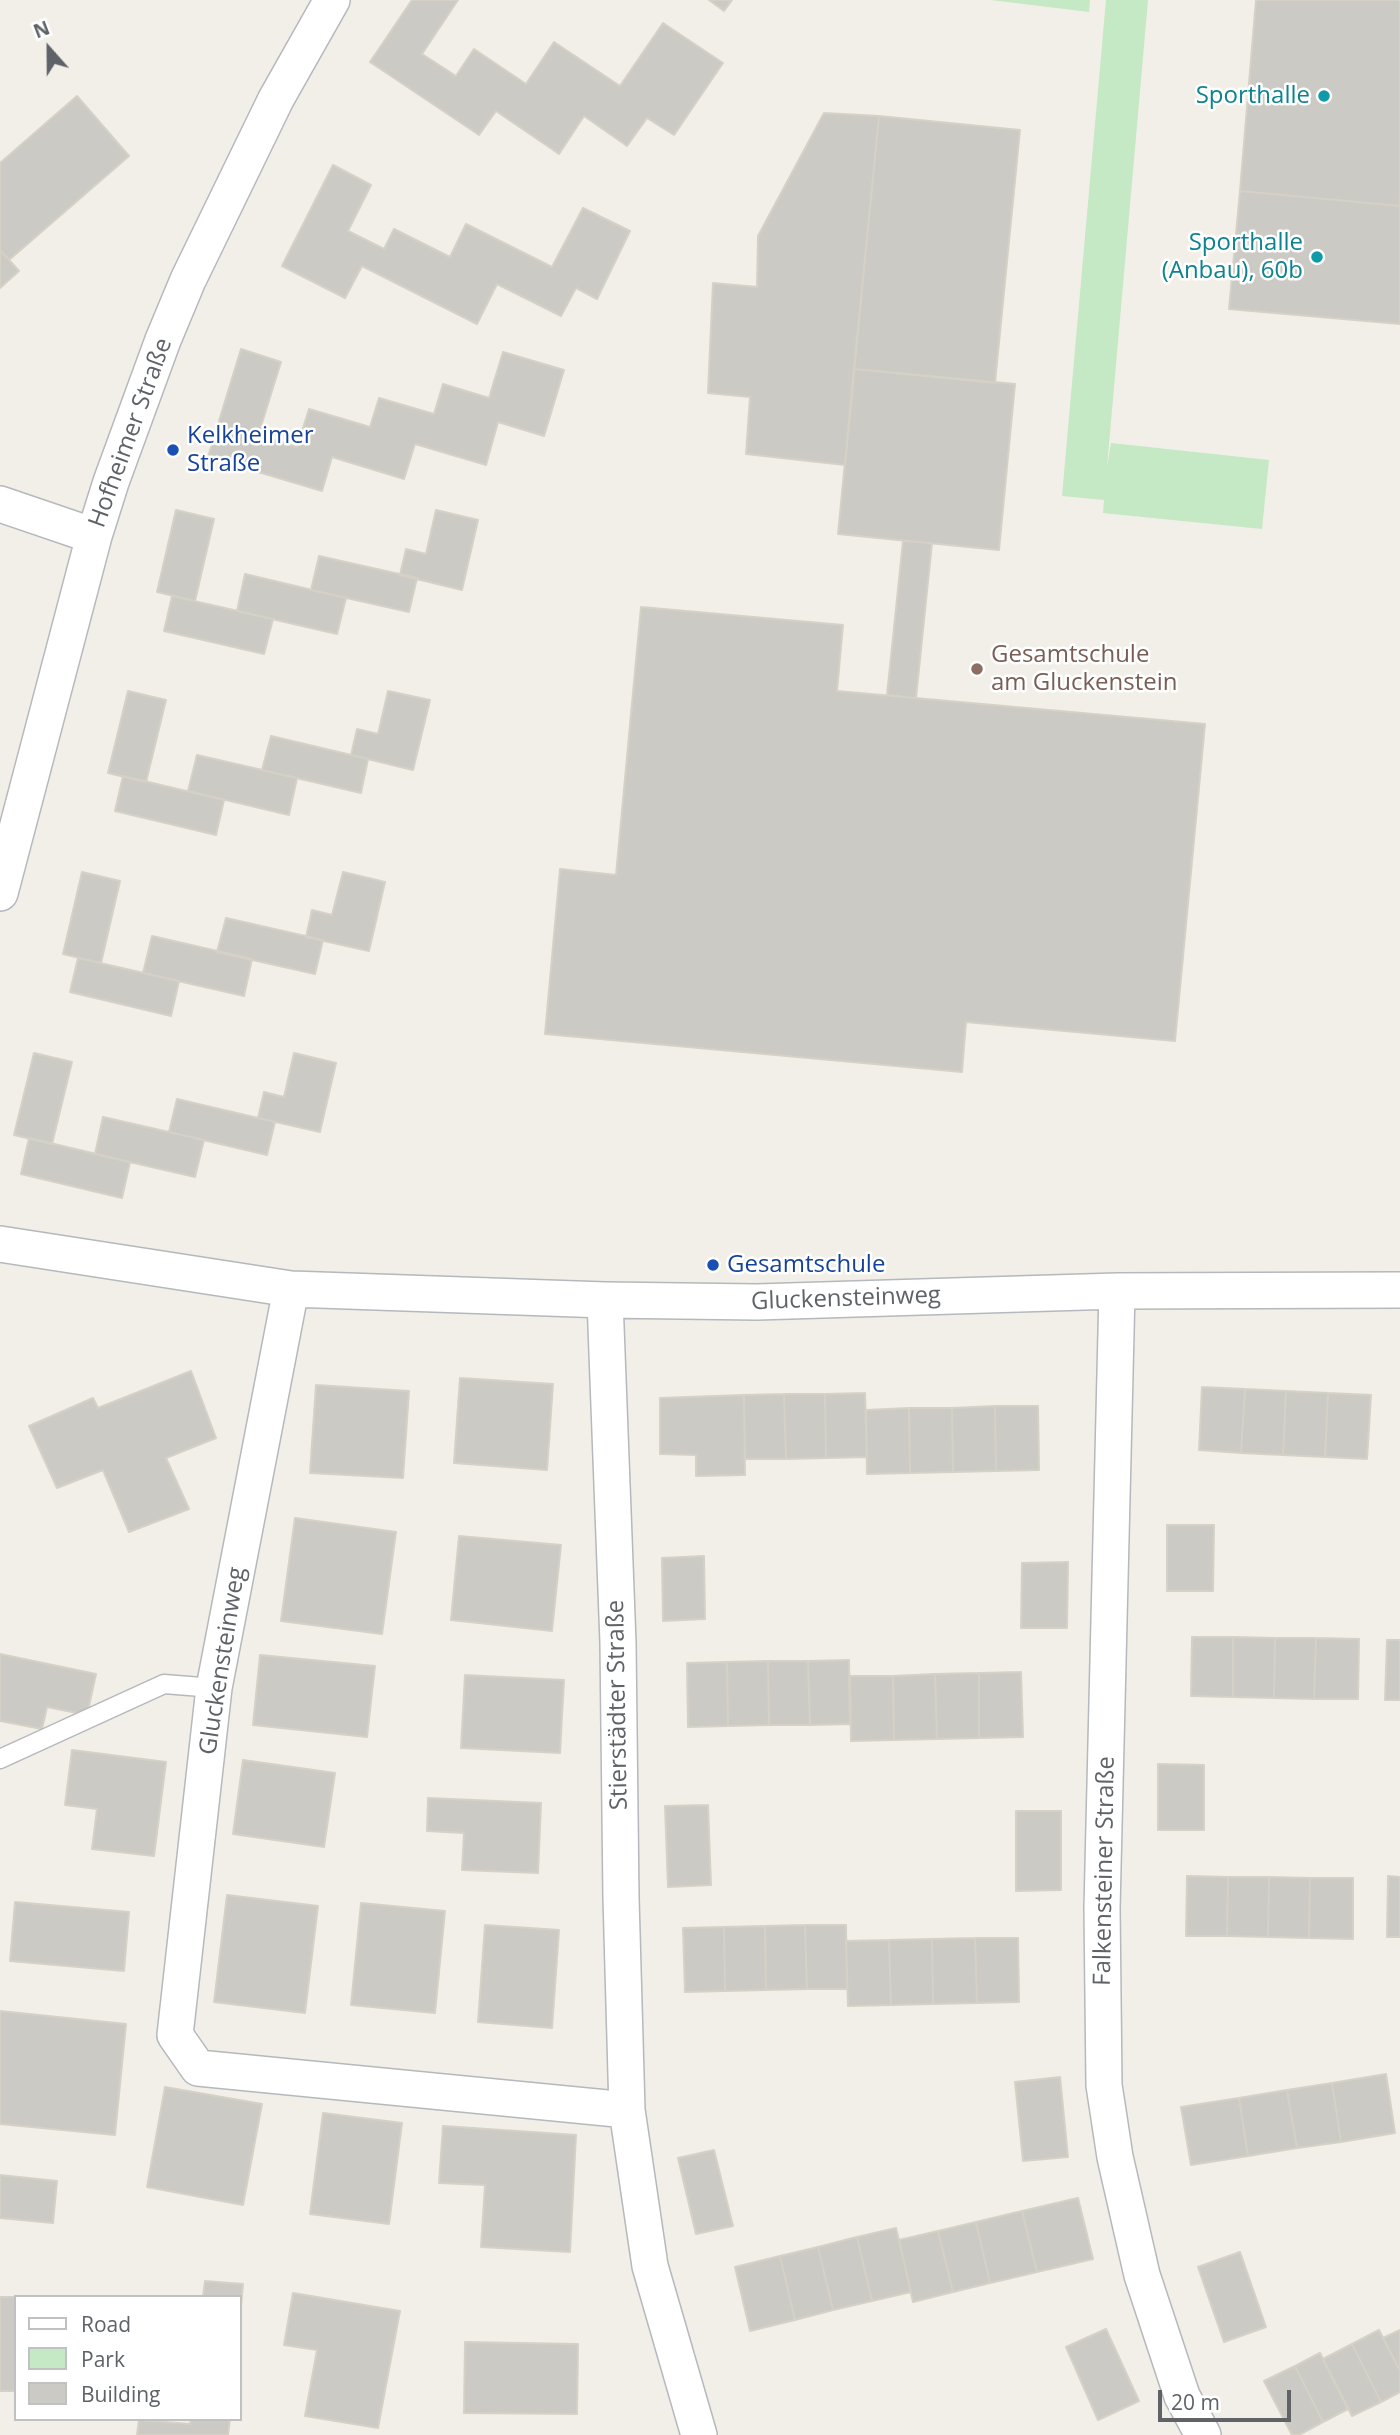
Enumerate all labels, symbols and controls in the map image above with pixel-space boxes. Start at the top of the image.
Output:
north arrow [14,14,84,84]
text: N [30,14,53,44]
place label: Sporthalle [1196,82,1310,110]
marker: Sporthalle [1316,88,1332,104]
place label: Sporthalle (Anbau), 60b [1162,229,1303,285]
marker: Sporthalle (Anbau), 60b [1309,249,1325,265]
street label: Hofheimer Straße [83,334,179,532]
place label: Kelkheimer Straße [187,422,314,478]
marker: Kelkheimer Straße [165,442,181,458]
place label: Gesamtschule am Gluckenstein [991,641,1178,697]
marker: Gesamtschule am Gluckenstein [969,661,985,677]
place label: Gesamtschule [727,1251,885,1279]
marker: Gesamtschule [705,1257,721,1273]
street label: Gluckensteinweg [751,1281,941,1317]
street label: Gluckensteinweg [194,1565,252,1757]
street label: Stierstädter Straße [602,1600,634,1810]
street label: Falkensteiner Straße [1089,1756,1121,1986]
legend [14,2295,242,2421]
text: Road [81,2310,131,2338]
text: Park [81,2345,125,2373]
scale bar [1162,2376,1295,2420]
text: Building [81,2380,160,2408]
text: 20 m [1171,2388,1220,2416]

